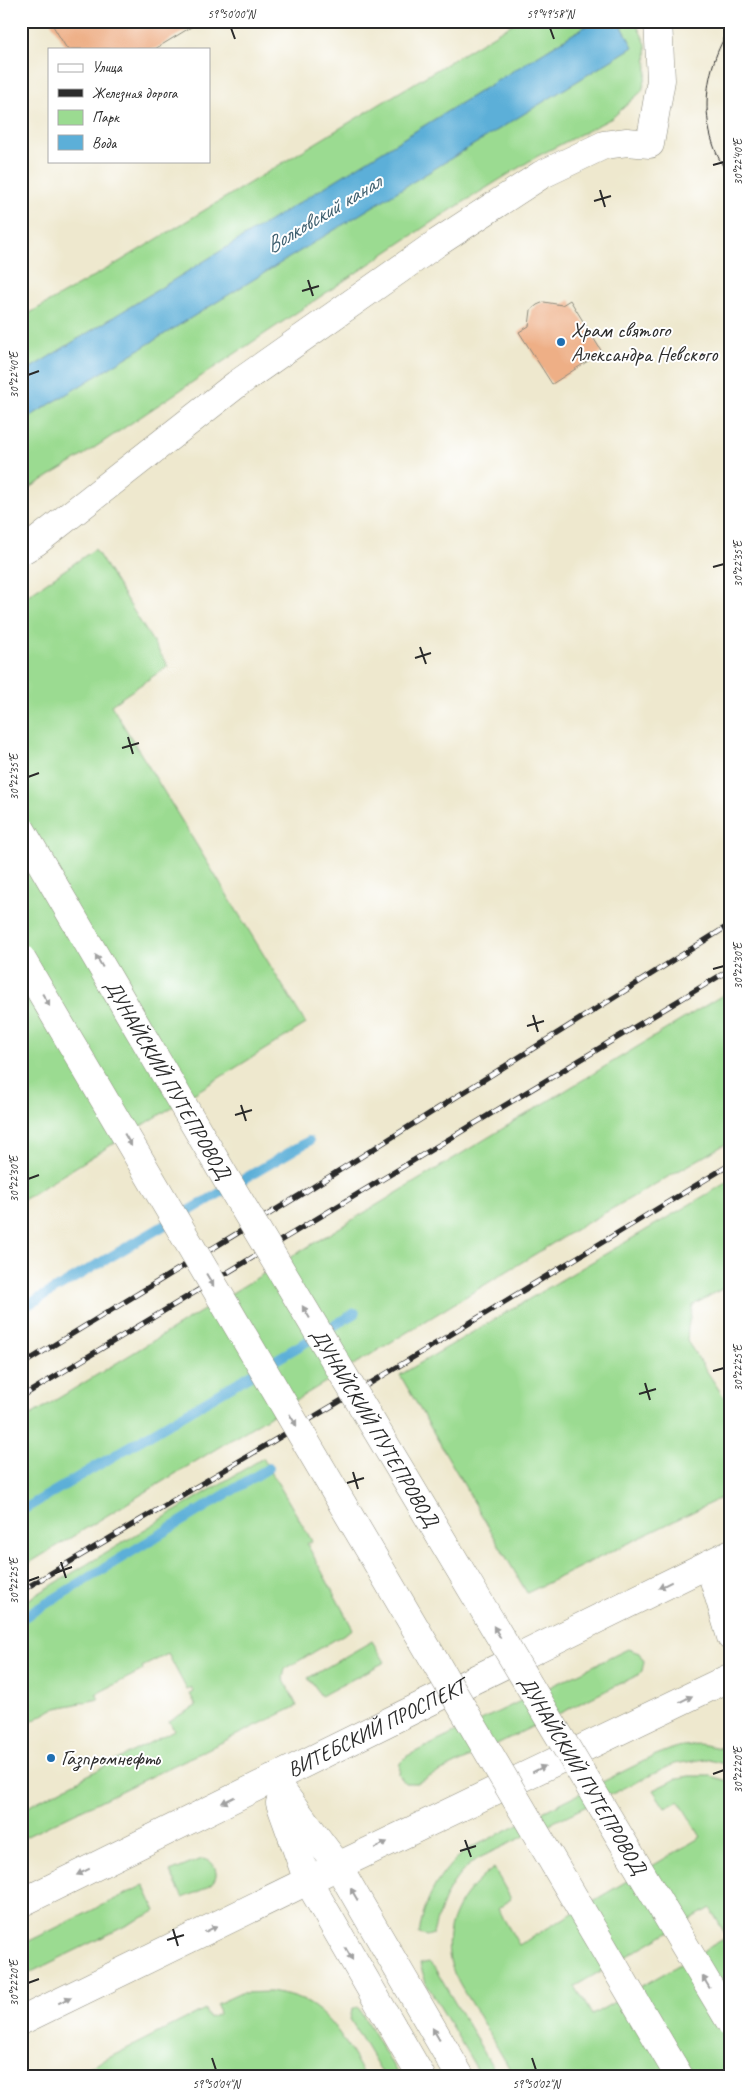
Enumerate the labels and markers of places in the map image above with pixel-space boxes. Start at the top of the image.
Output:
place label: Храм святого Александра Невского [571,317,719,367]
marker: Храм святого Александра Невского [555,336,567,348]
place label: Газпромнефть [61,1745,161,1772]
marker: Газпромнефть [45,1752,57,1764]

